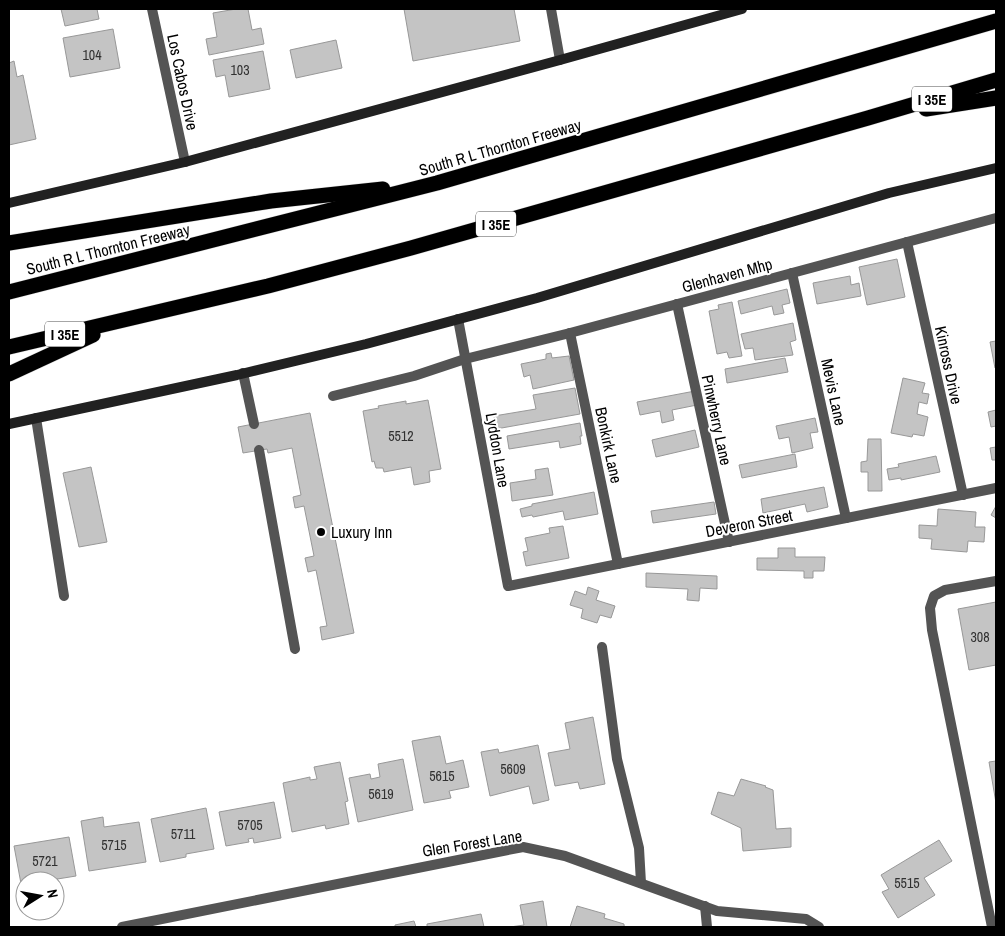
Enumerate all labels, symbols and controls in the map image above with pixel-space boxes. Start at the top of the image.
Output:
street label: Los Cabos Drive [162,32,204,132]
house number: 104 [82,46,102,64]
house number: 103 [230,61,250,79]
road number: I 35E [912,86,952,112]
street label: South R L Thornton Freeway [416,113,584,181]
road number: I 35E [476,212,516,236]
street label: South R L Thornton Freeway [24,218,192,280]
street label: Glenhaven Mhp [679,252,775,298]
road number: I 35E [45,322,85,346]
street label: Kinross Drive [930,324,968,406]
street label: Mevis Lane [816,357,852,427]
street label: Pinwherry Lane [697,373,737,467]
street label: Bonkirk Lane [590,405,628,485]
street label: Lyddon Lane [481,411,515,489]
house number: 5512 [388,427,414,445]
street label: Deveron Street [704,504,795,542]
place label: Luxury Inn [331,521,392,543]
marker: Luxury Inn [315,526,327,538]
house number: 308 [970,628,990,646]
house number: 5609 [500,760,526,778]
house number: 5615 [429,767,455,785]
house number: 5619 [368,785,394,803]
house number: 5705 [237,816,263,834]
street label: Glen Forest Lane [421,824,523,862]
house number: 5711 [171,825,196,843]
house number: 5715 [101,836,127,854]
house number: 5721 [32,852,58,870]
north arrow [15,871,65,921]
house number: 5515 [894,874,920,892]
text: N [43,888,62,899]

